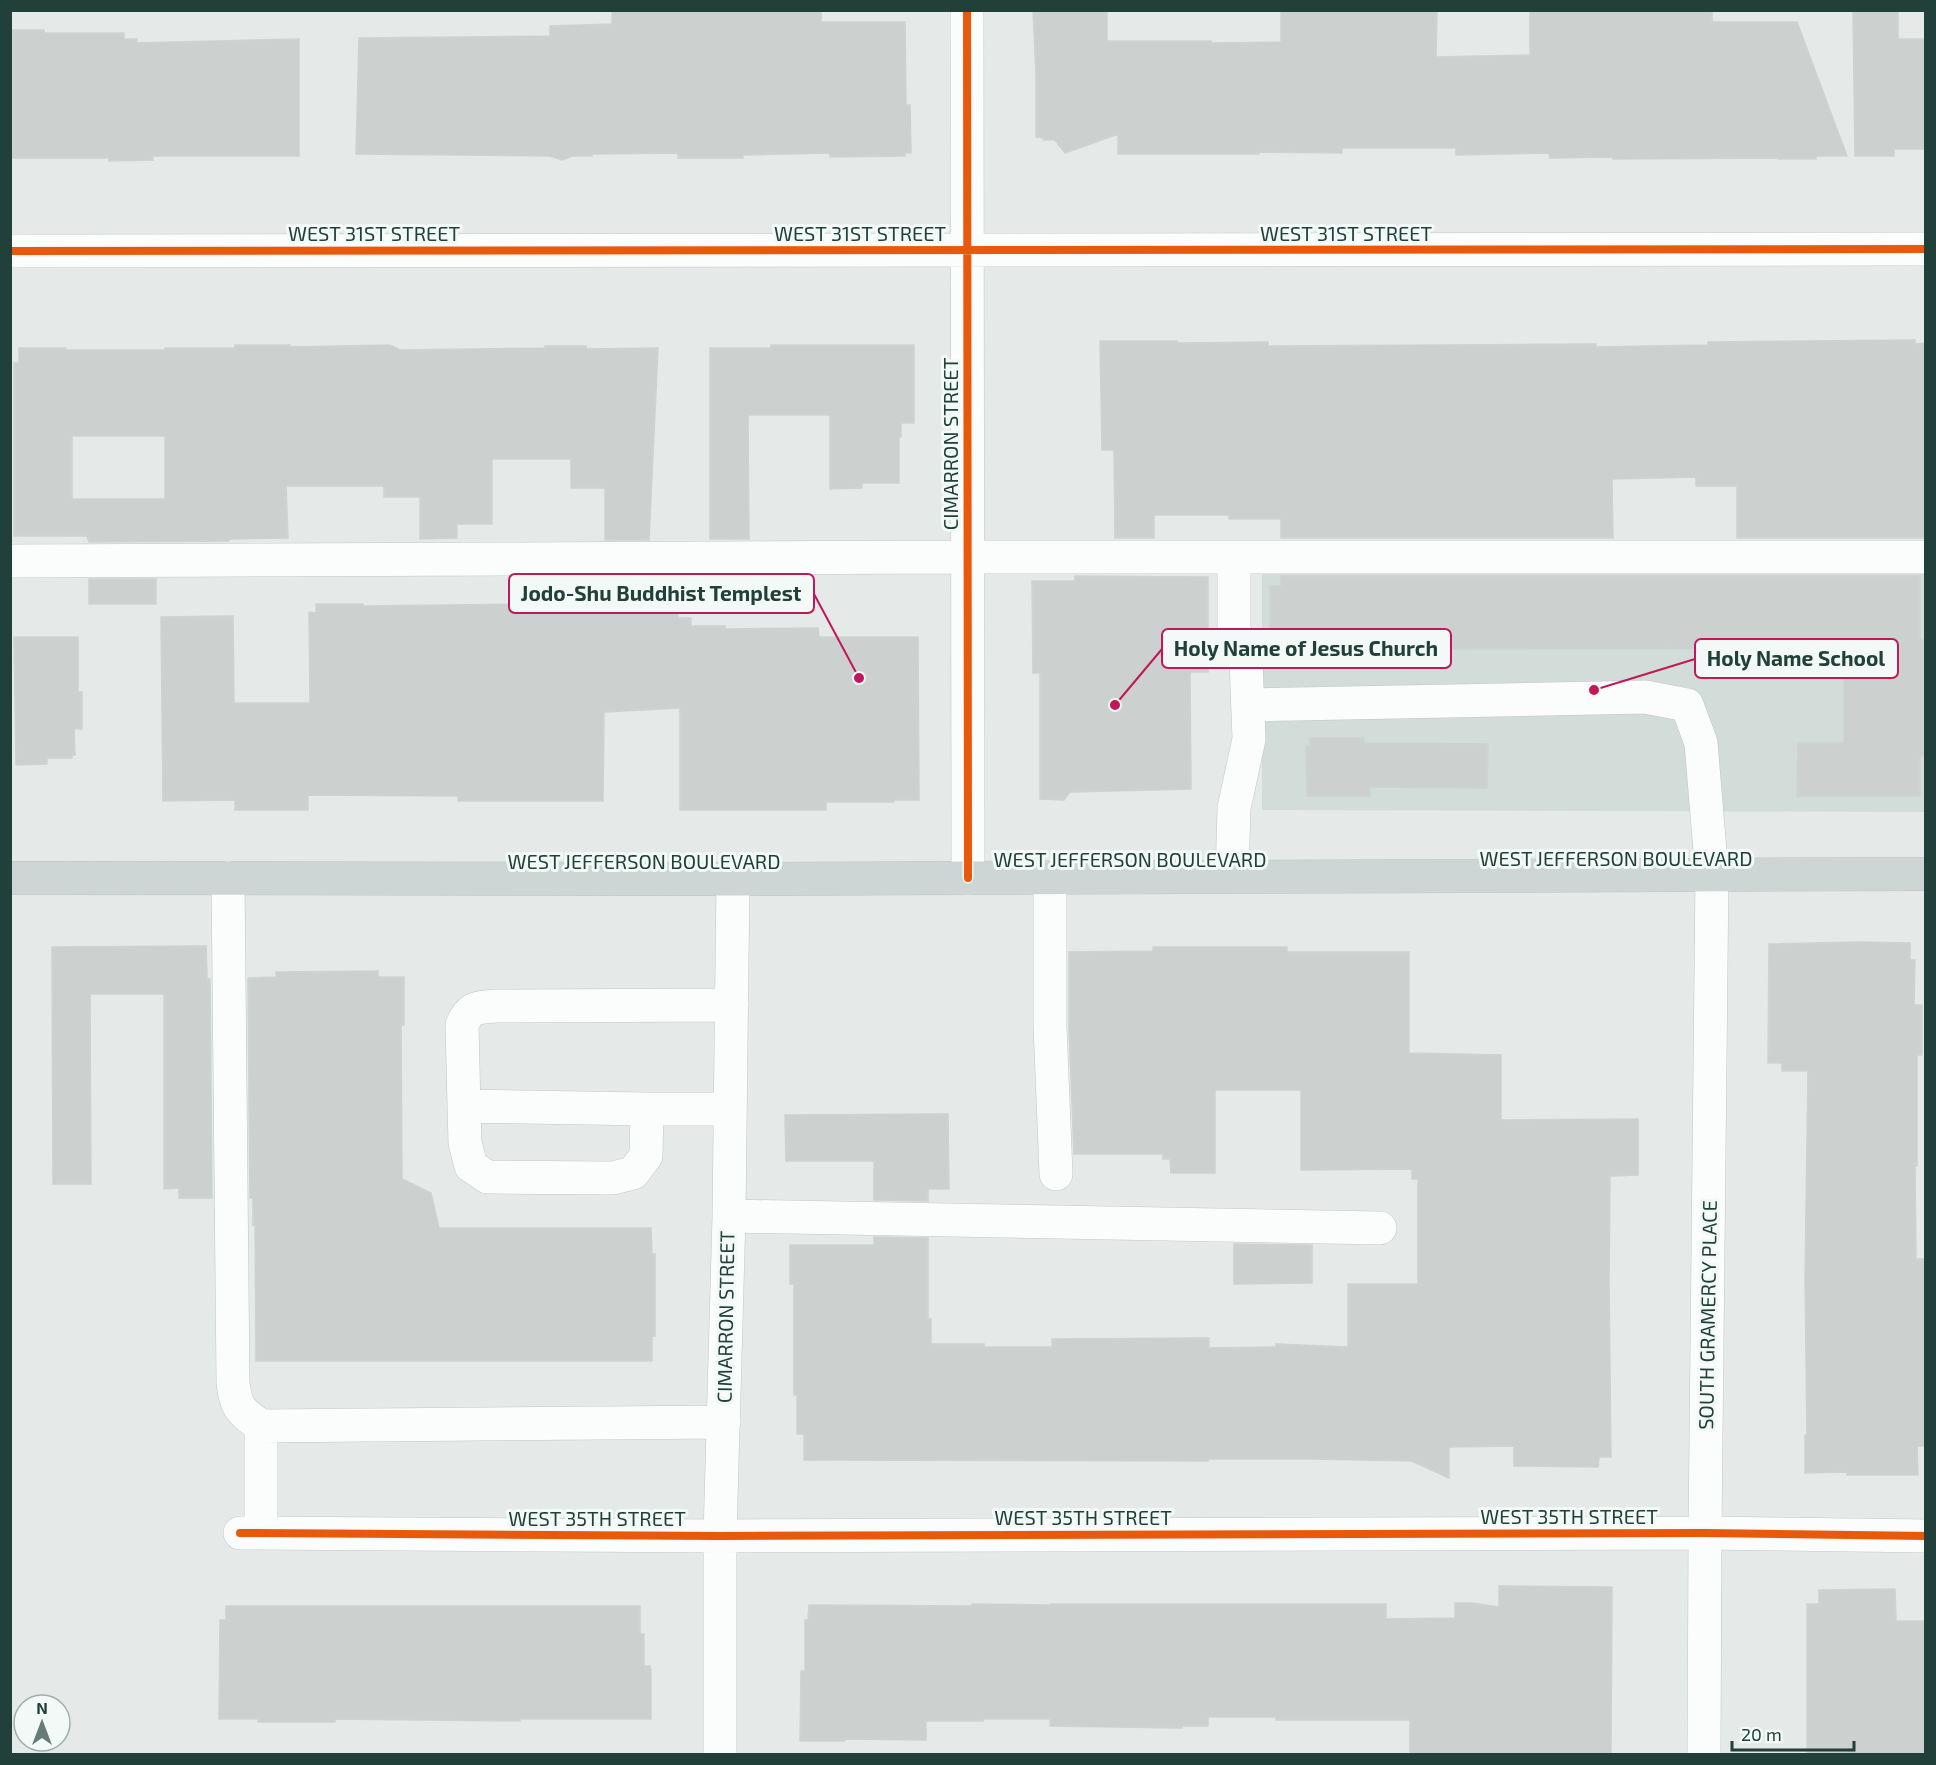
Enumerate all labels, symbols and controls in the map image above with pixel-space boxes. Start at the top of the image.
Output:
street label: WEST 31ST STREET [288,221,460,245]
street label: WEST 31ST STREET [774,221,946,245]
street label: WEST 31ST STREET [1260,221,1432,245]
street label: CIMARRON STREET [938,357,962,530]
callout: Jodo-Shu Buddhist Templest [509,574,814,613]
text: Jodo-Shu Buddhist Templest [521,580,802,605]
callout: Holy Name of Jesus Church [1162,629,1451,668]
text: Holy Name of Jesus Church [1174,635,1438,661]
callout: Holy Name School [1695,639,1898,678]
text: Holy Name School [1707,645,1885,671]
street label: WEST JEFFERSON BOULEVARD [1480,846,1753,870]
street label: WEST JEFFERSON BOULEVARD [994,847,1267,871]
street label: WEST JEFFERSON BOULEVARD [508,849,781,873]
street label: SOUTH GRAMERCY PLACE [1693,1200,1721,1430]
street label: CIMARRON STREET [711,1230,739,1403]
street label: WEST 35TH STREET [1480,1504,1658,1528]
street label: WEST 35TH STREET [994,1505,1172,1529]
street label: WEST 35TH STREET [508,1506,686,1530]
north arrow [12,1693,72,1753]
text: N [36,1698,48,1717]
scale bar [1732,1714,1854,1752]
text: 20 m [1741,1723,1782,1745]

